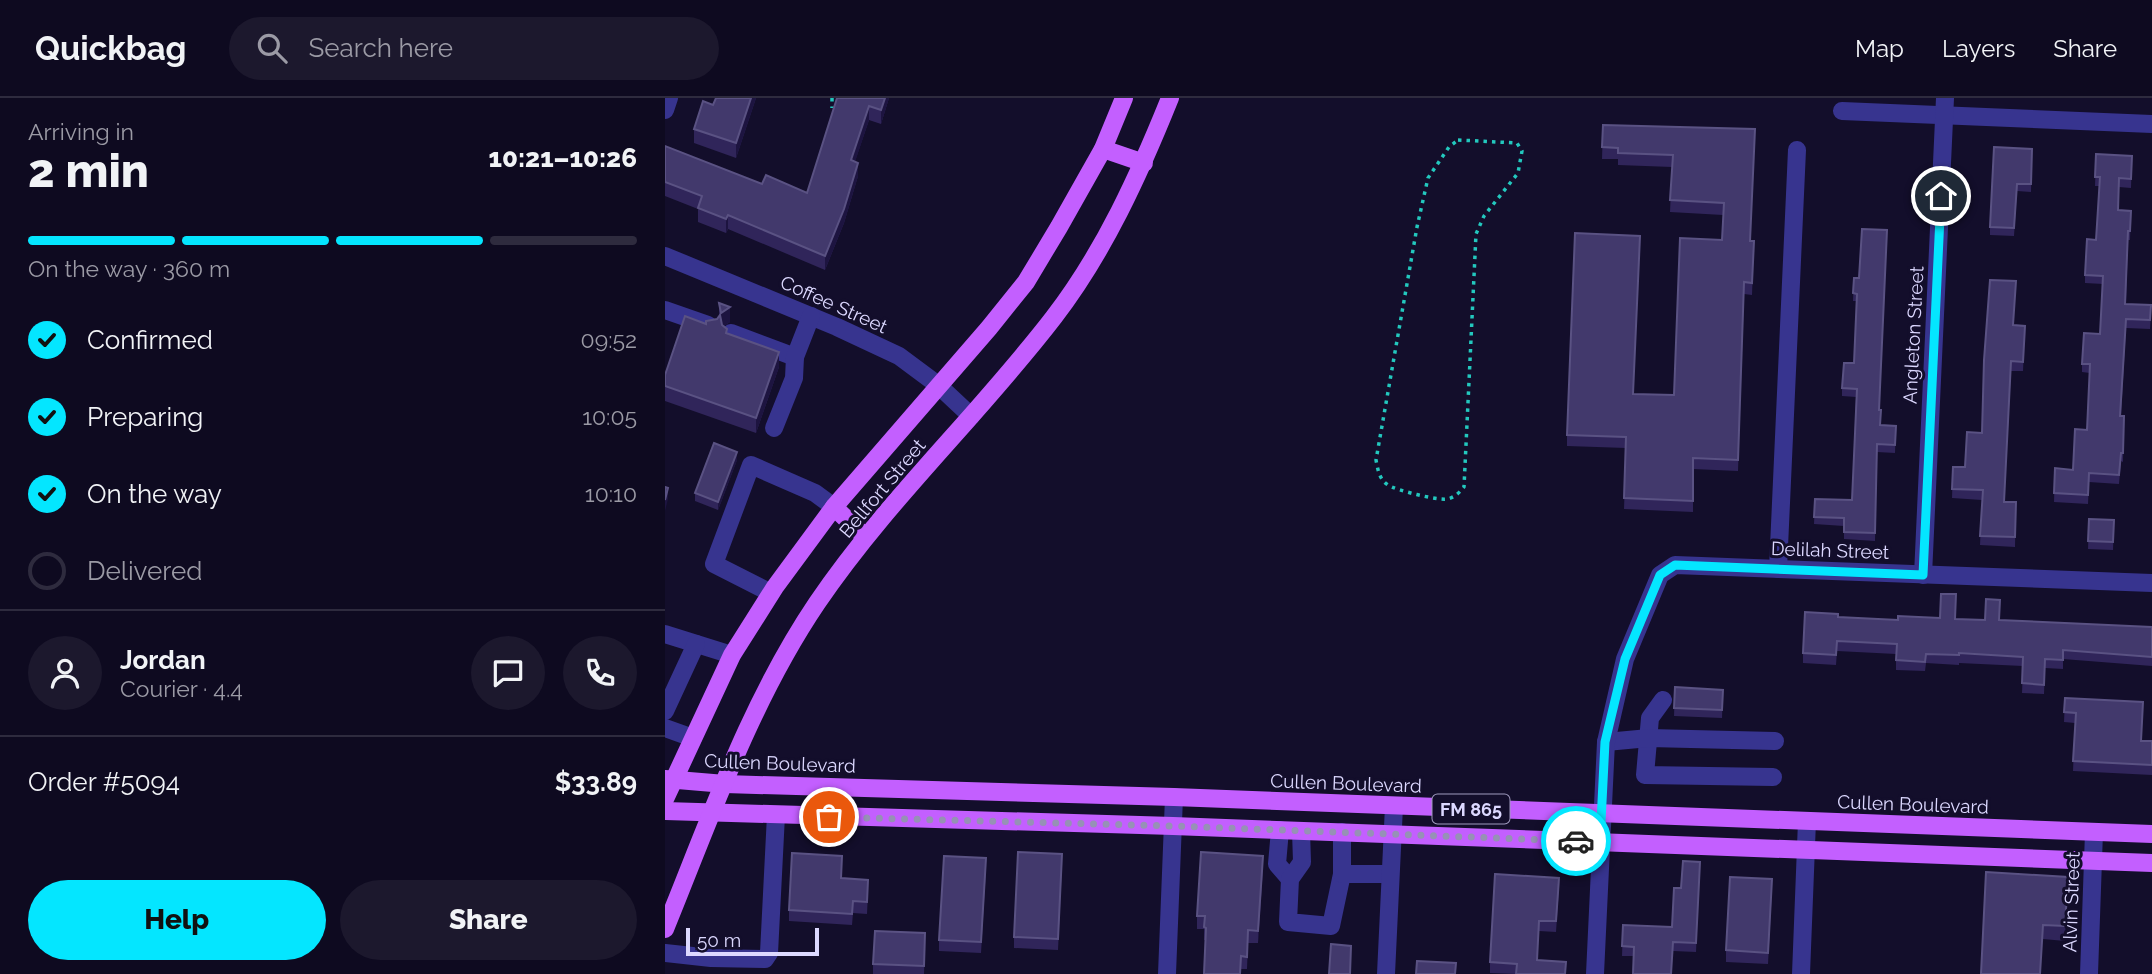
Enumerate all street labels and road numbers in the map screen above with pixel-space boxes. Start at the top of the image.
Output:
street label: Angleton Street [1898,265,1928,404]
street label: Coffee Street [777,271,891,338]
street label: Bellfort Street [834,434,930,542]
street label: Delilah Street [1771,537,1890,563]
street label: Cullen Boulevard [704,749,856,777]
street label: Cullen Boulevard [1270,769,1422,797]
street label: Cullen Boulevard [1837,790,1989,818]
road number: FM 865 [1433,794,1509,824]
street label: Alvin Street [2058,851,2084,953]

